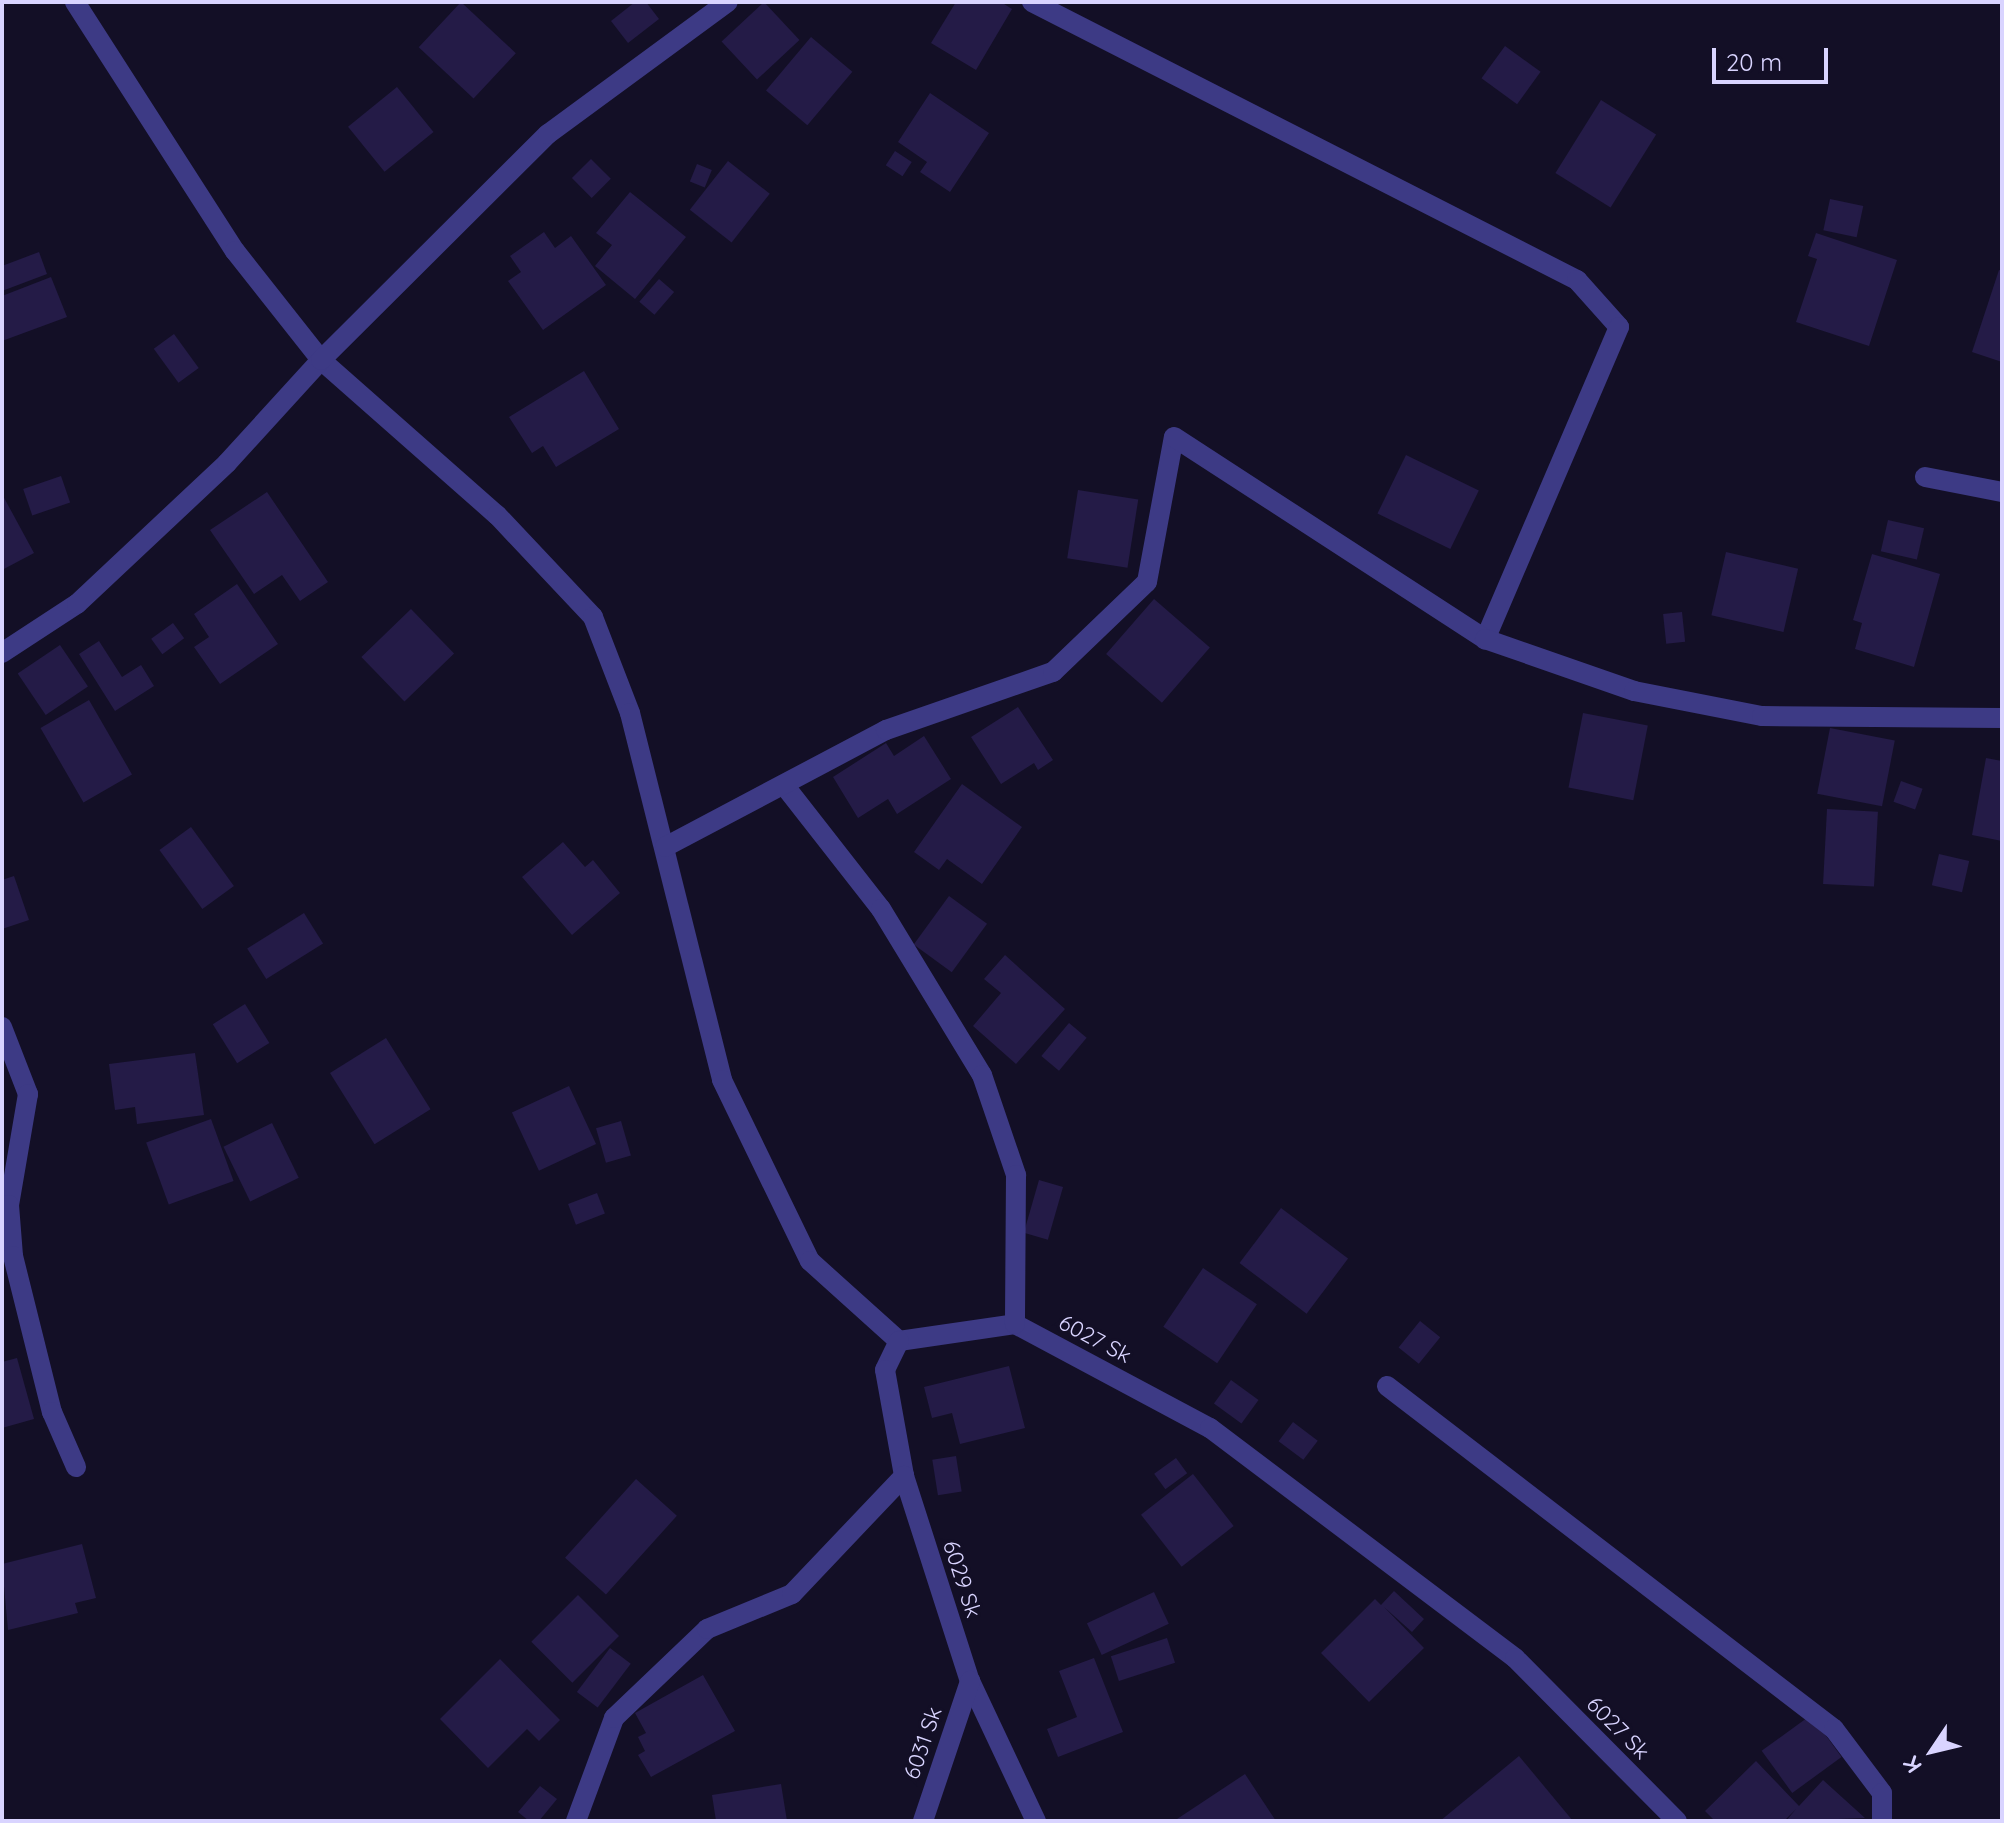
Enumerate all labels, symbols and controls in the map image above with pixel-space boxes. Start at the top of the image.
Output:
scale bar [1716,32,1832,82]
text: 20 m [1726,47,1782,77]
street label: 6027 Sk [1054,1309,1136,1369]
street label: 6029 Sk [937,1537,987,1621]
street label: 6027 Sk [1581,1691,1655,1765]
street label: 6031 Sk [898,1703,948,1783]
north arrow [1892,1711,1972,1791]
text: K [1897,1751,1928,1779]

